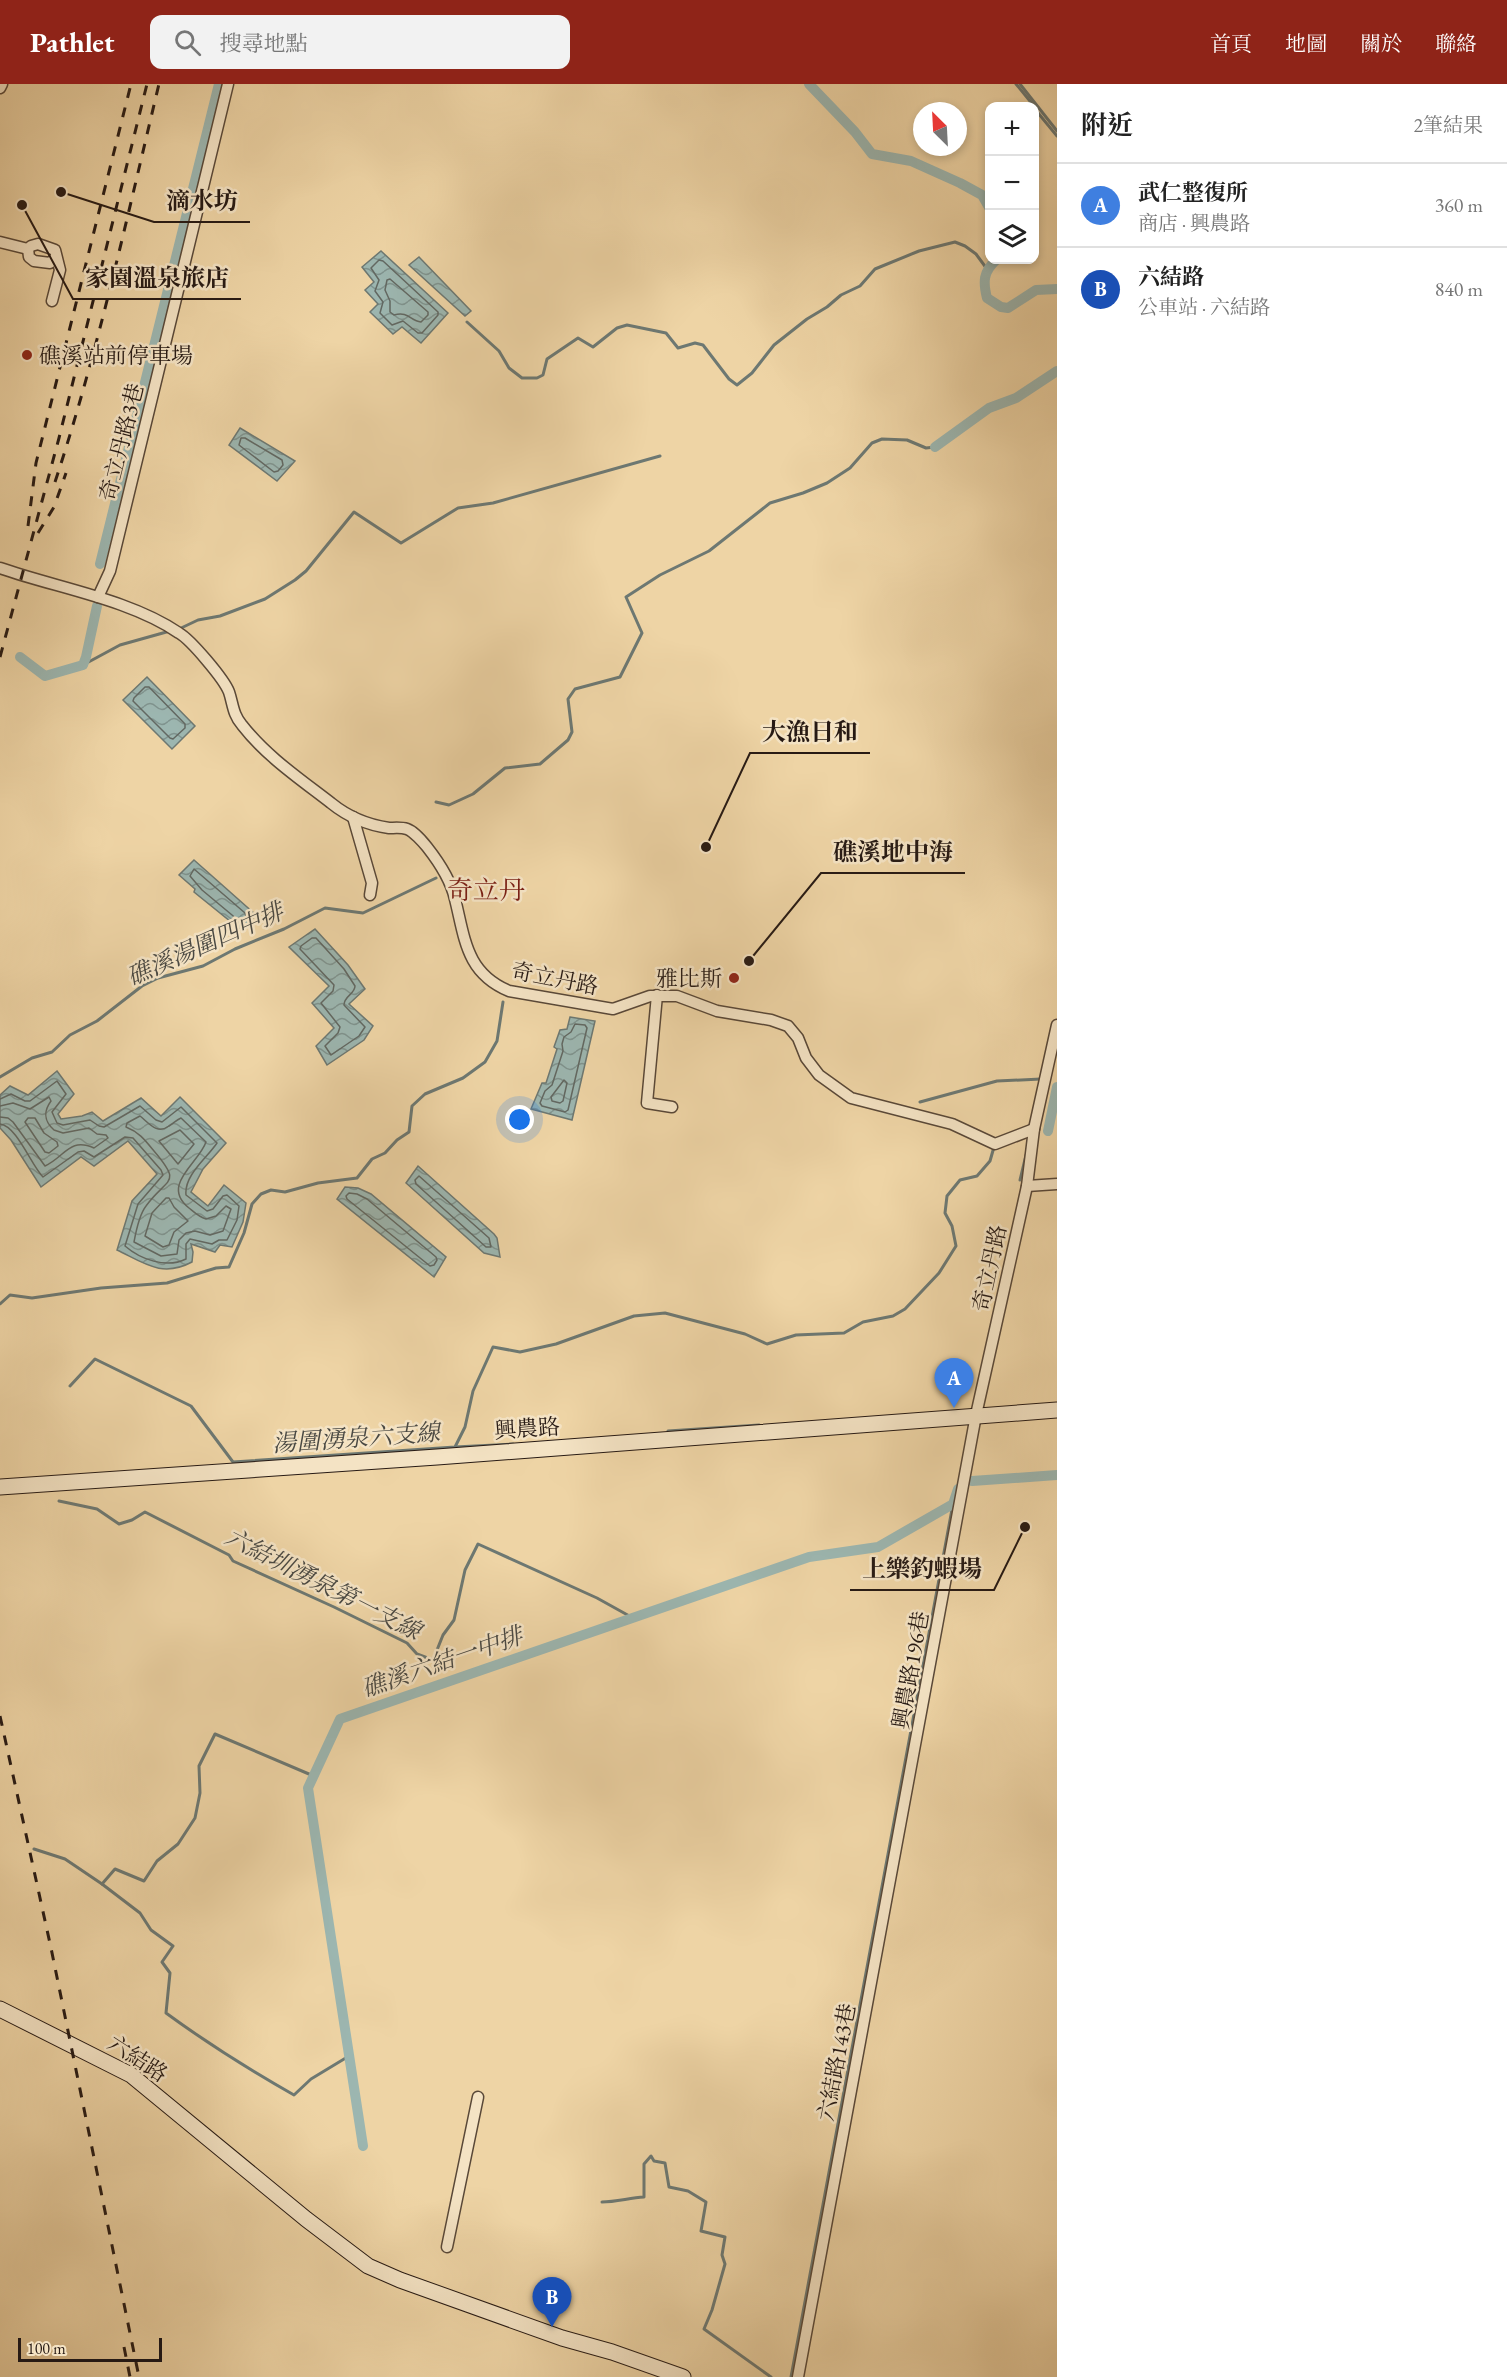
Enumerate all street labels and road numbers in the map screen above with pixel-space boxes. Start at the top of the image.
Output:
street label: 奇立丹路3巷 [93,380,150,504]
street label: 奇立丹路 [509,956,601,1001]
street label: 奇立丹路 [966,1222,1013,1314]
street label: 興農路 [493,1412,561,1445]
street label: 興農路196巷 [886,1609,935,1732]
street label: 六結路143巷 [811,2001,862,2124]
street label: 六結路 [102,2028,173,2089]

